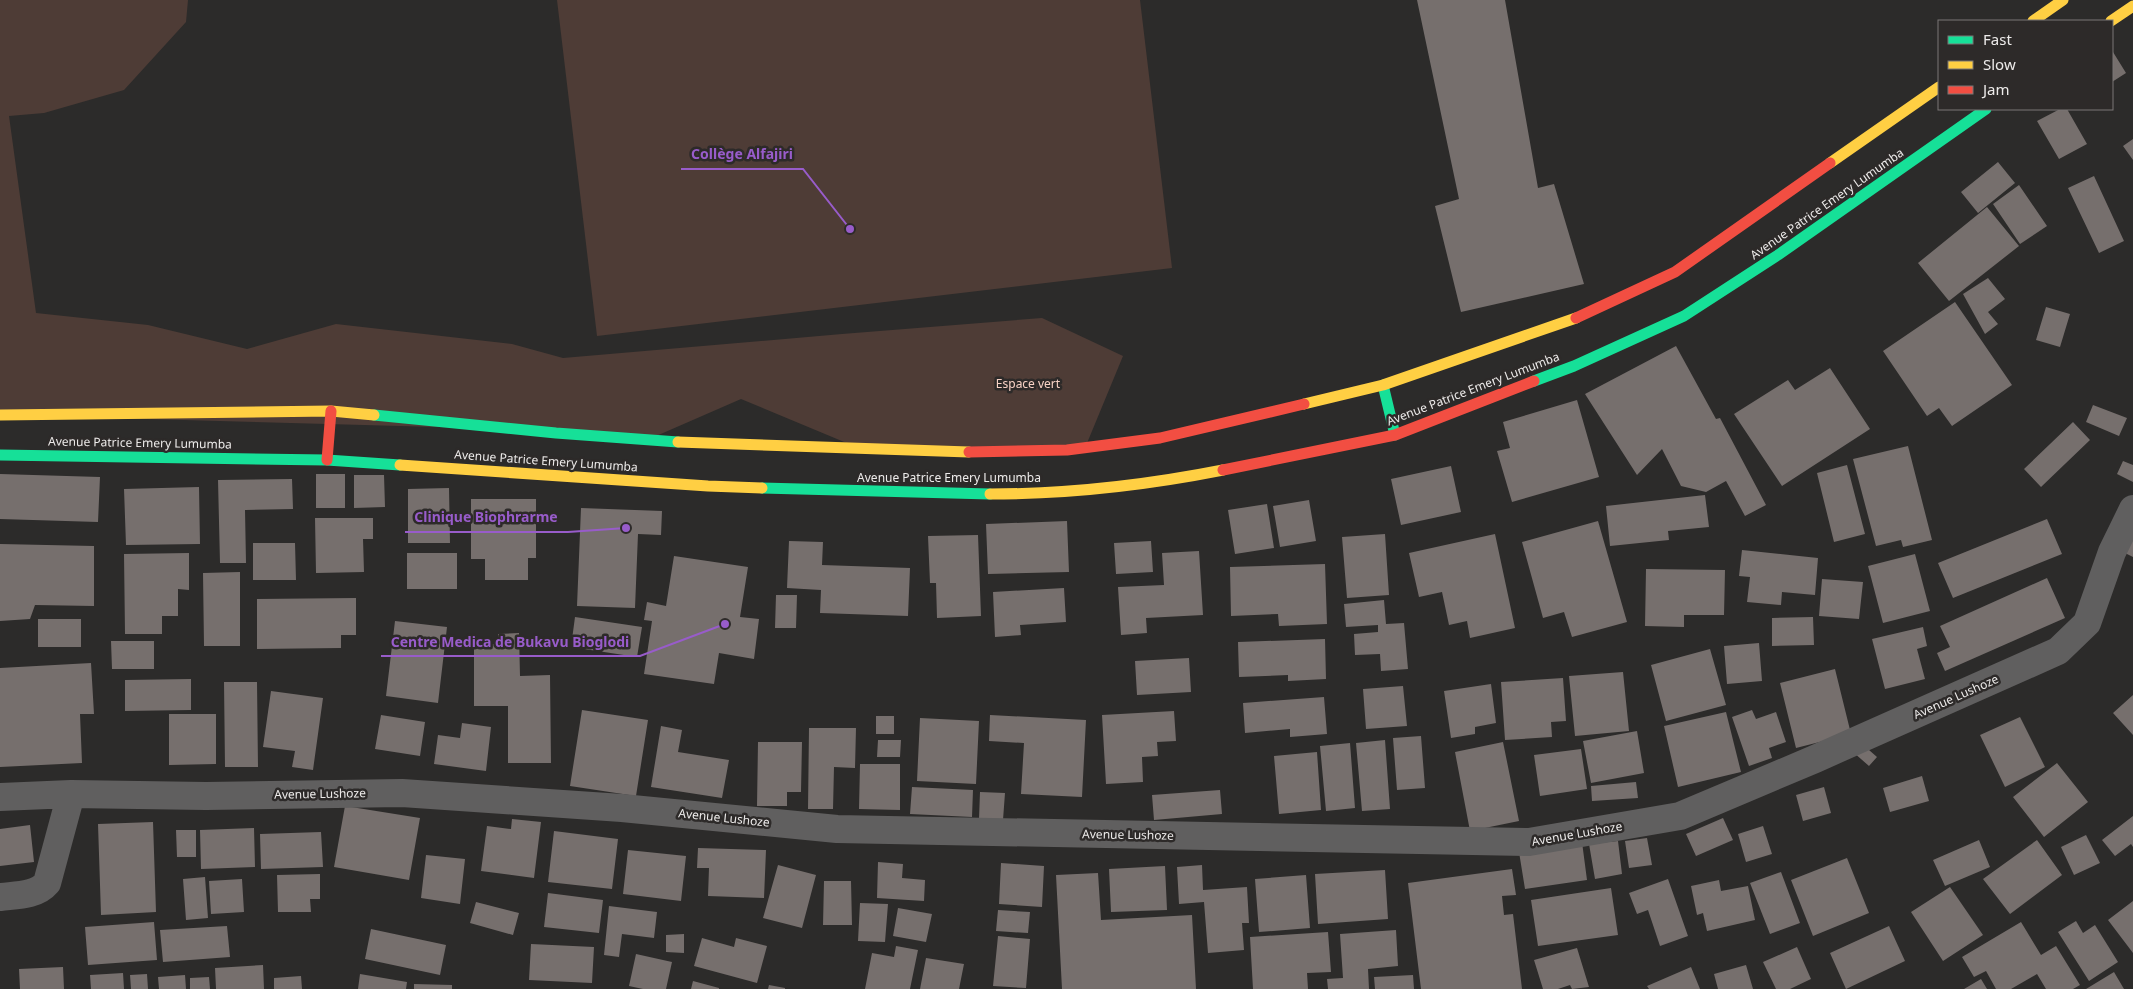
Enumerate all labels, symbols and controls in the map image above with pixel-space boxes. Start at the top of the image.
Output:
legend [1938,20,2113,110]
text: Fast [1983,29,2012,49]
text: Slow [1983,54,2016,74]
text: Jam [1981,79,2010,99]
callout: Collège Alfajiri [681,140,803,169]
text: Collège Alfajiri [691,144,793,163]
street label: Avenue Patrice Emery Lumumba [1747,144,1907,263]
street label: Avenue Patrice Emery Lumumba [1384,348,1562,429]
park label: Espace vert [996,375,1061,392]
street label: Avenue Patrice Emery Lumumba [48,432,232,453]
street label: Avenue Patrice Emery Lumumba [454,446,638,475]
street label: Avenue Patrice Emery Lumumba [857,469,1041,486]
callout: Clinique Biophrarme [405,503,568,532]
text: Clinique Biophrarme [414,507,558,526]
callout: Centre Medica de Bukavu Bioglodi [381,627,640,656]
text: Centre Medica de Bukavu Bioglodi [391,632,629,651]
street label: Avenue Lushoze [1910,670,2001,723]
street label: Avenue Lushoze [274,784,366,803]
street label: Avenue Lushoze [678,804,771,831]
street label: Avenue Lushoze [1530,817,1624,850]
street label: Avenue Lushoze [1082,825,1174,844]

